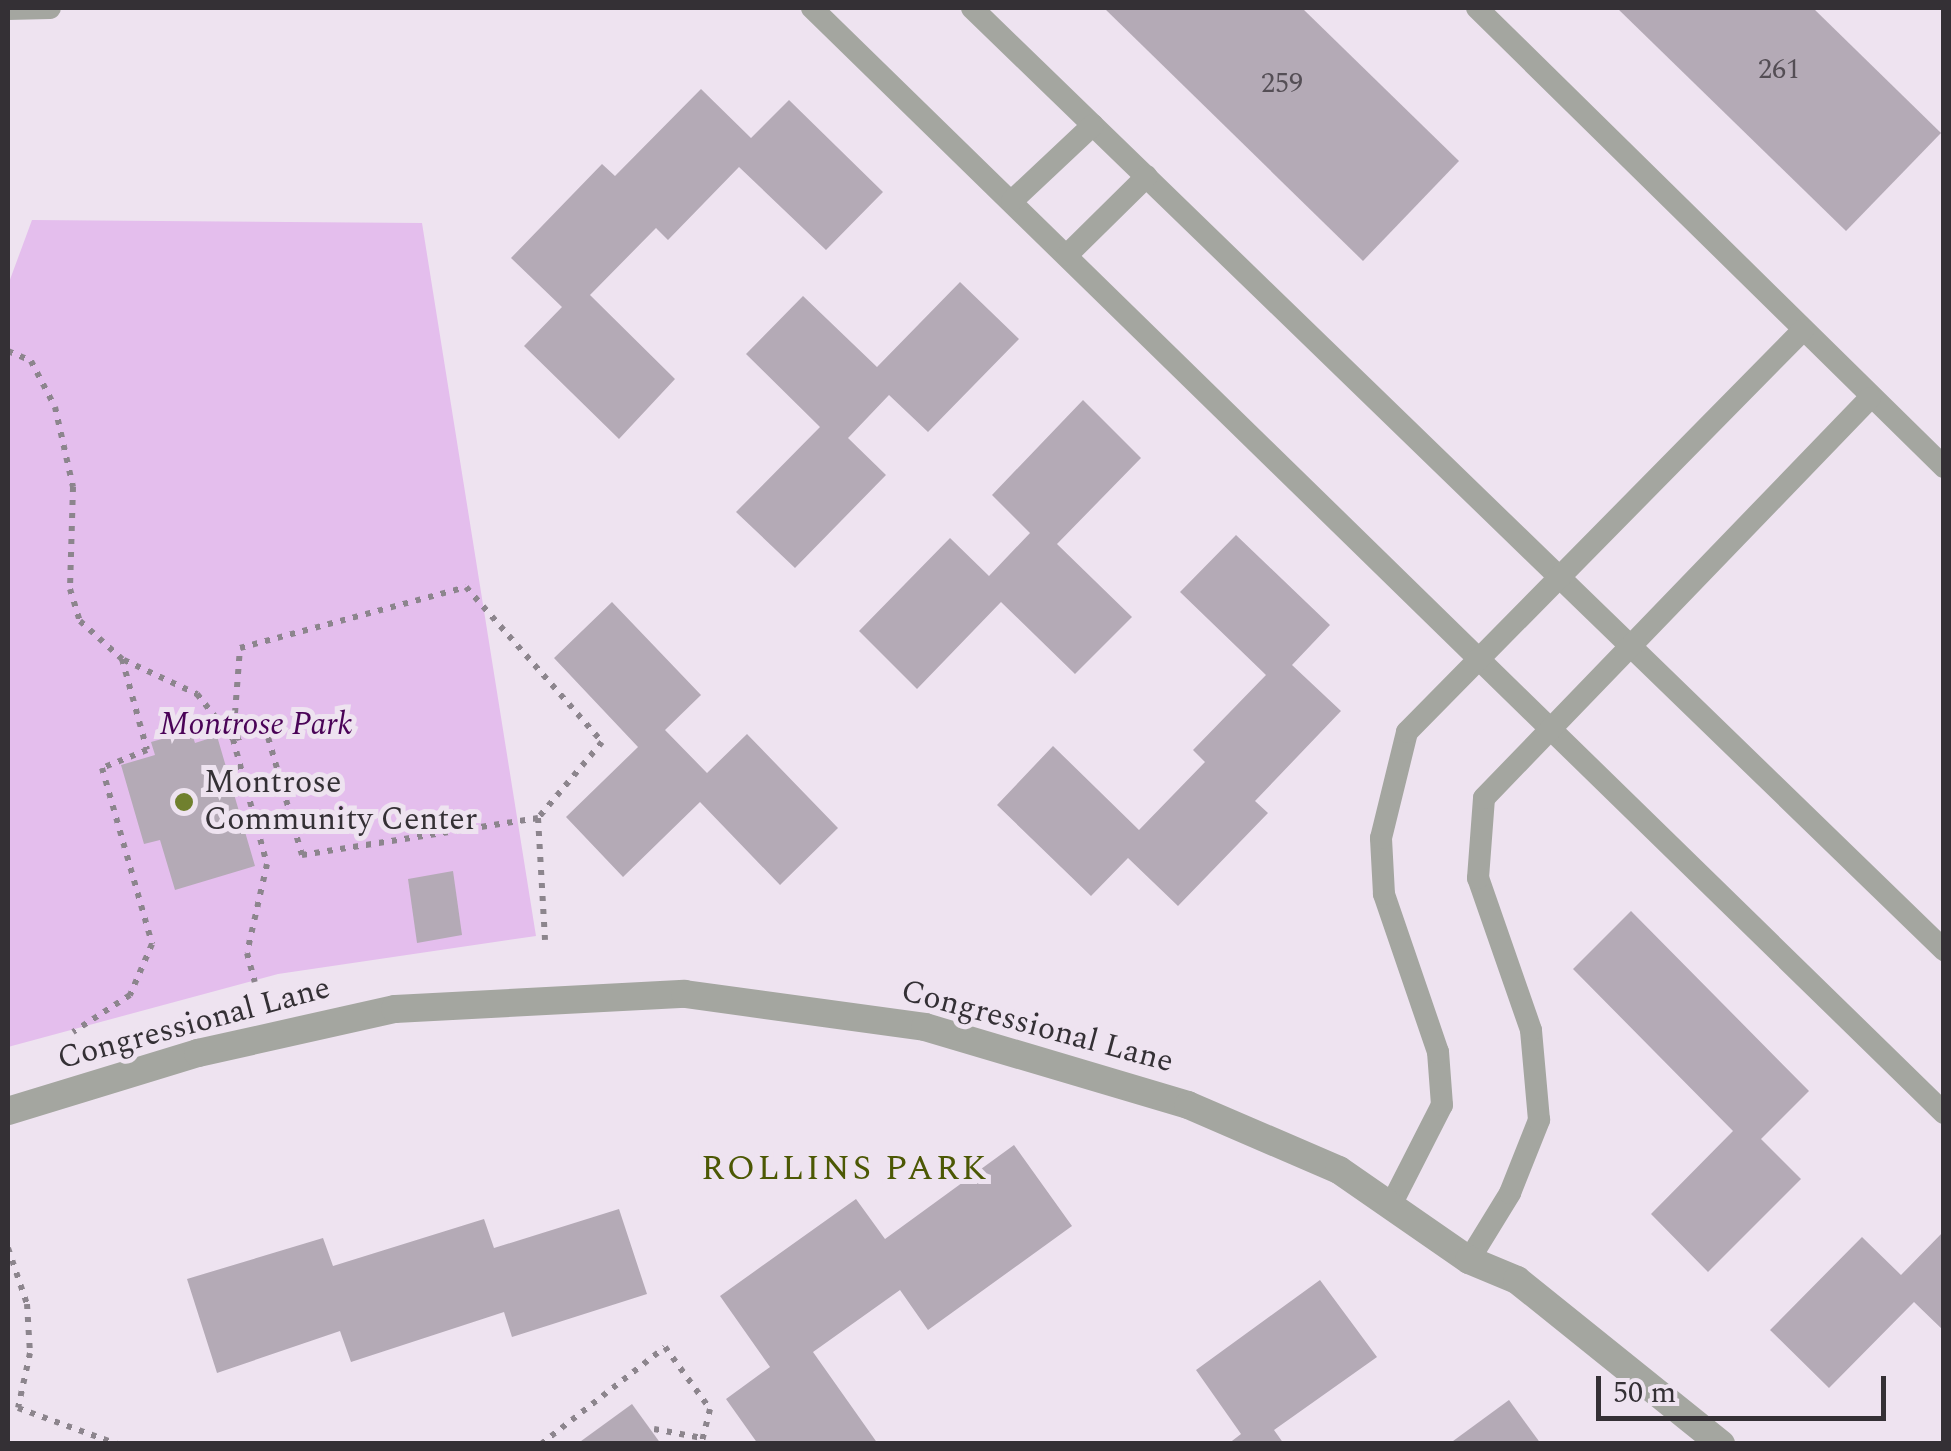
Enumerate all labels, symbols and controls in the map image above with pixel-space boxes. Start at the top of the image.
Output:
house number: 261 [1758,53,1800,87]
house number: 259 [1261,67,1303,101]
park label: Montrose Park [159,706,353,744]
place label: Montrose Community Center [204,765,478,840]
marker: Montrose Community Center [173,791,195,813]
street label: Congressional Lane [54,969,334,1079]
street label: Congressional Lane [897,972,1177,1082]
district label: ROLLINS PARK [701,1148,989,1190]
scale bar [1601,1356,1891,1418]
text: 50 m [1613,1370,1676,1416]

